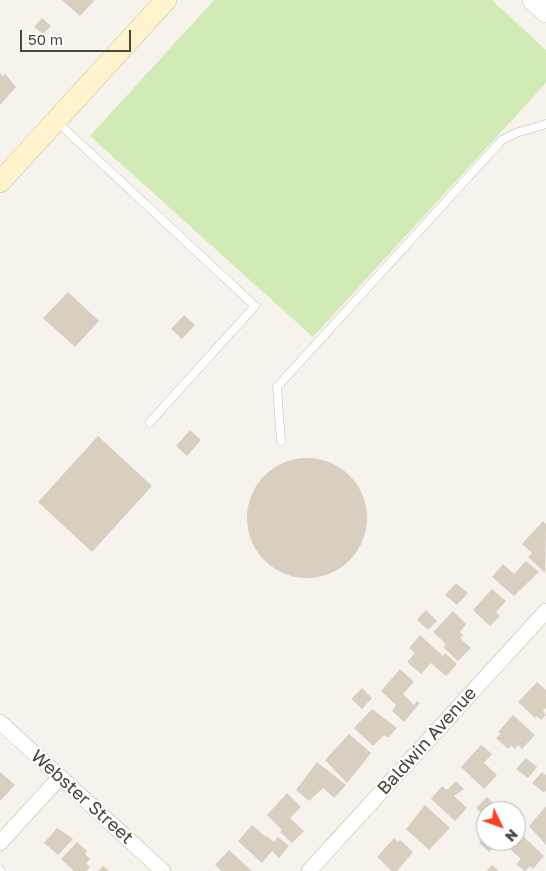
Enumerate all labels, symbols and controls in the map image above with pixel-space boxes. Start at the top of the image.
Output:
scale bar [22,20,134,52]
text: 50 m [28,30,63,48]
street label: Baldwin Avenue [373,683,481,799]
street label: Webster Street [26,745,138,849]
north arrow [476,801,526,851]
text: N [502,826,522,845]

